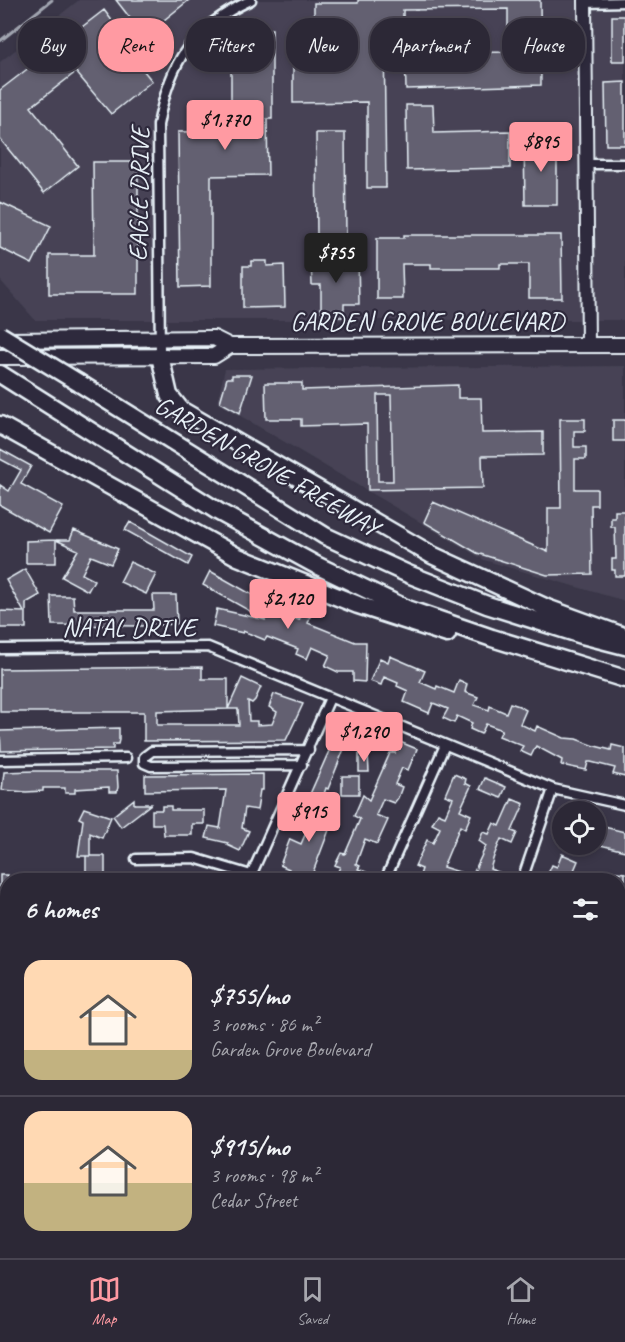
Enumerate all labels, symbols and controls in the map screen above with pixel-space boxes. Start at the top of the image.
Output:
chip: Buy [18,18,86,72]
chip: Rent [98,18,174,72]
chip: Filters [186,18,274,72]
chip: New [286,18,358,72]
chip: Apartment [370,18,490,72]
chip: House [502,18,585,72]
pin: $1,770 [176,100,274,151]
text: $1,770 [201,107,249,132]
pin: $895 [505,122,577,173]
street label: EAGLE DRIVE [121,123,157,261]
text: $895 [523,129,559,154]
pin: $755 [300,233,372,284]
text: $755 [318,240,354,265]
street label: GARDEN GROVE BOULEVARD [290,305,567,338]
street label: GARDEN GROVE FREEWAY [149,388,388,546]
pin: $2,120 [239,579,337,630]
text: $2,120 [264,586,312,611]
street label: NATAL DRIVE [62,611,199,644]
pin: $1,290 [315,712,413,763]
text: $1,290 [340,719,388,744]
pin: $915 [273,792,345,843]
text: $915 [291,799,327,824]
map controls [552,801,606,855]
button: locate [552,801,606,855]
text: 6 homes [24,893,98,926]
icon: filters [569,893,602,926]
text: $755/mo [210,979,289,1012]
icon: home [72,984,144,1056]
text: 3 rooms · 86 m² [210,1012,318,1037]
text: Garden Grove Boulevard [210,1037,370,1062]
text: $915/mo [210,1130,289,1163]
icon: home [72,1135,144,1207]
text: 3 rooms · 98 m² [210,1163,318,1188]
text: Cedar Street [210,1188,297,1213]
tab: Map [88,1273,121,1329]
tab: Saved [296,1273,329,1329]
tab: Home [504,1273,537,1329]

